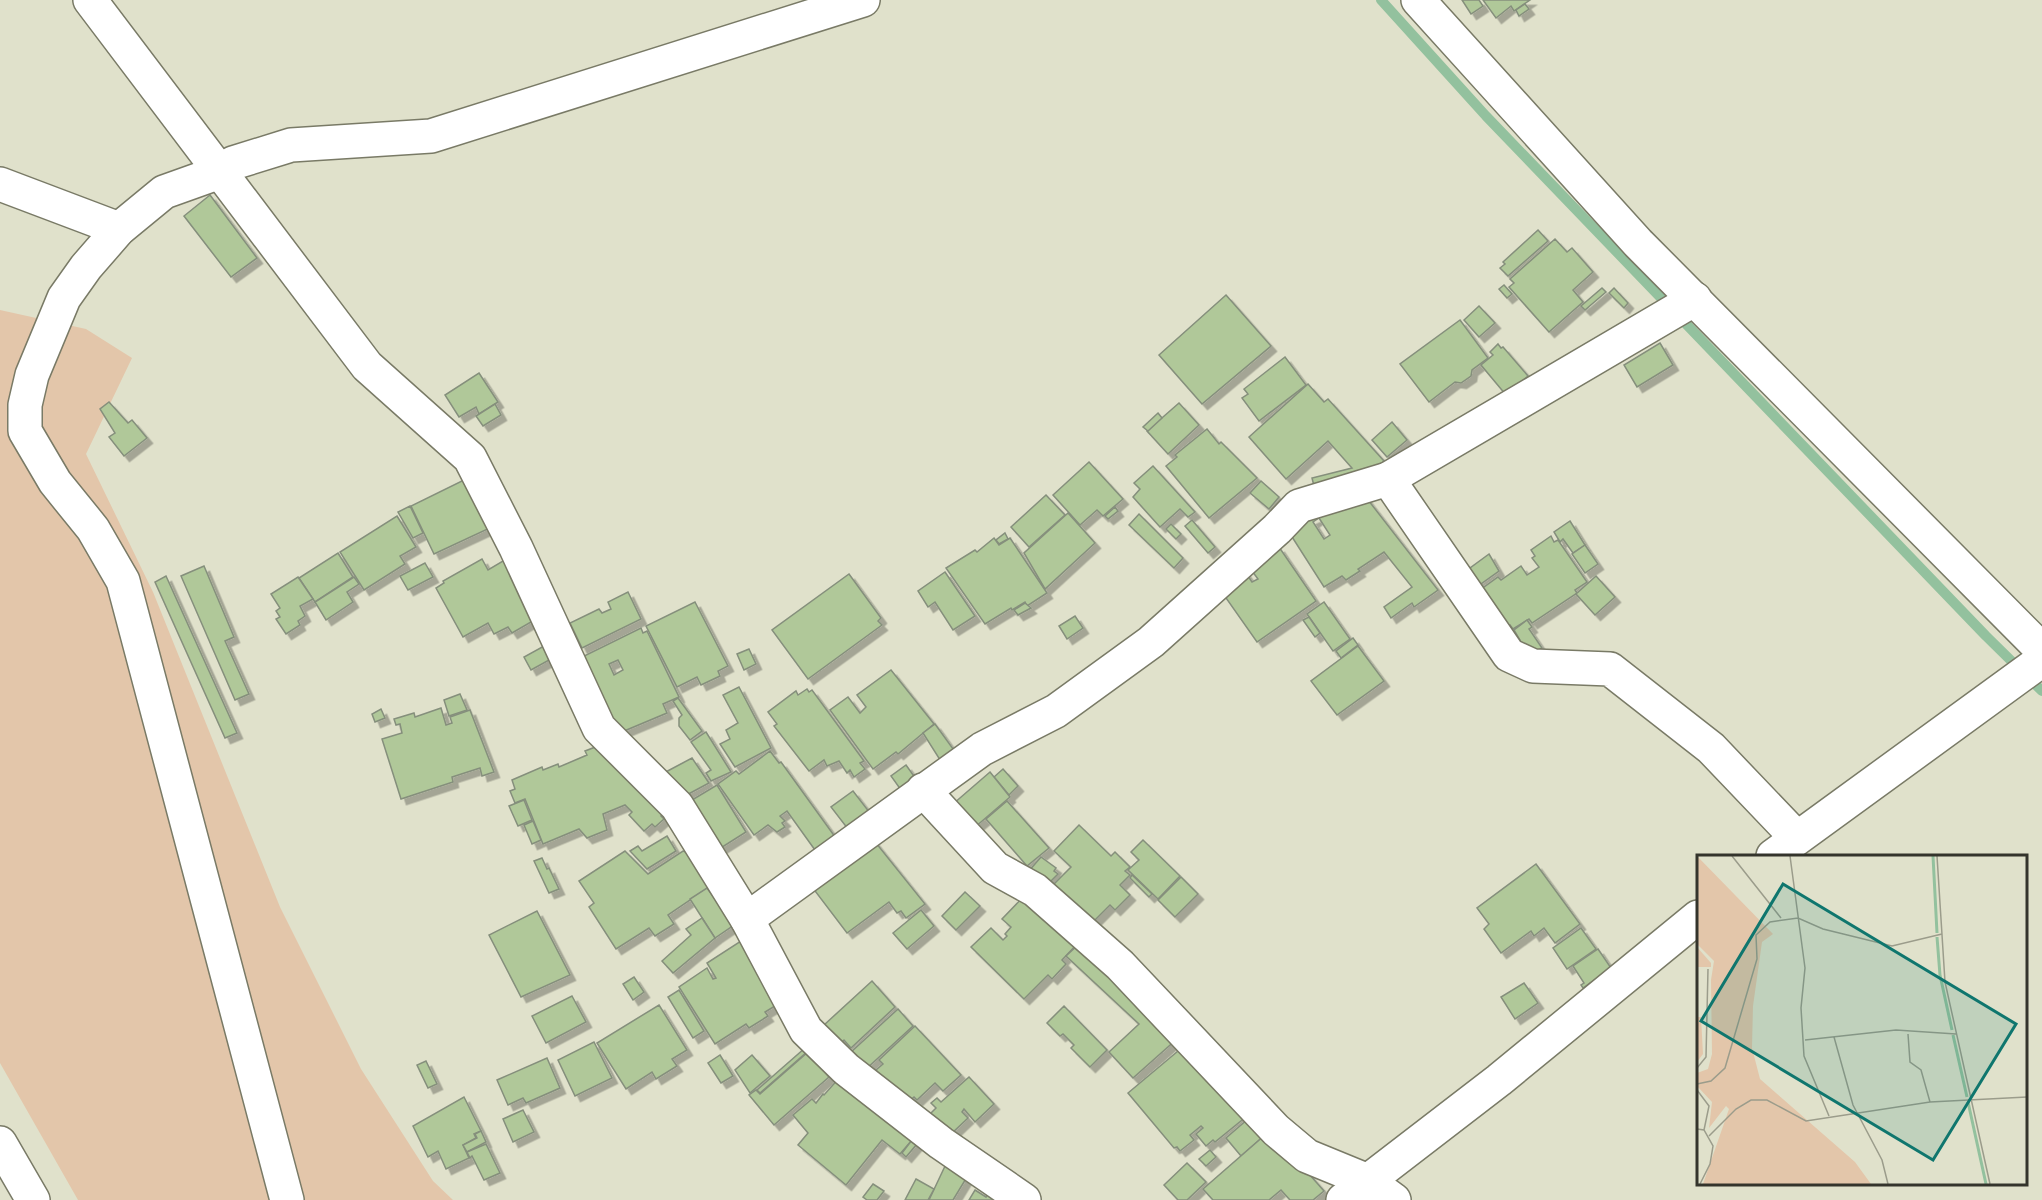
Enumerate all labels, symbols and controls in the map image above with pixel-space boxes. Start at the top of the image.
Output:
inset map [1697,855,2027,1185]

